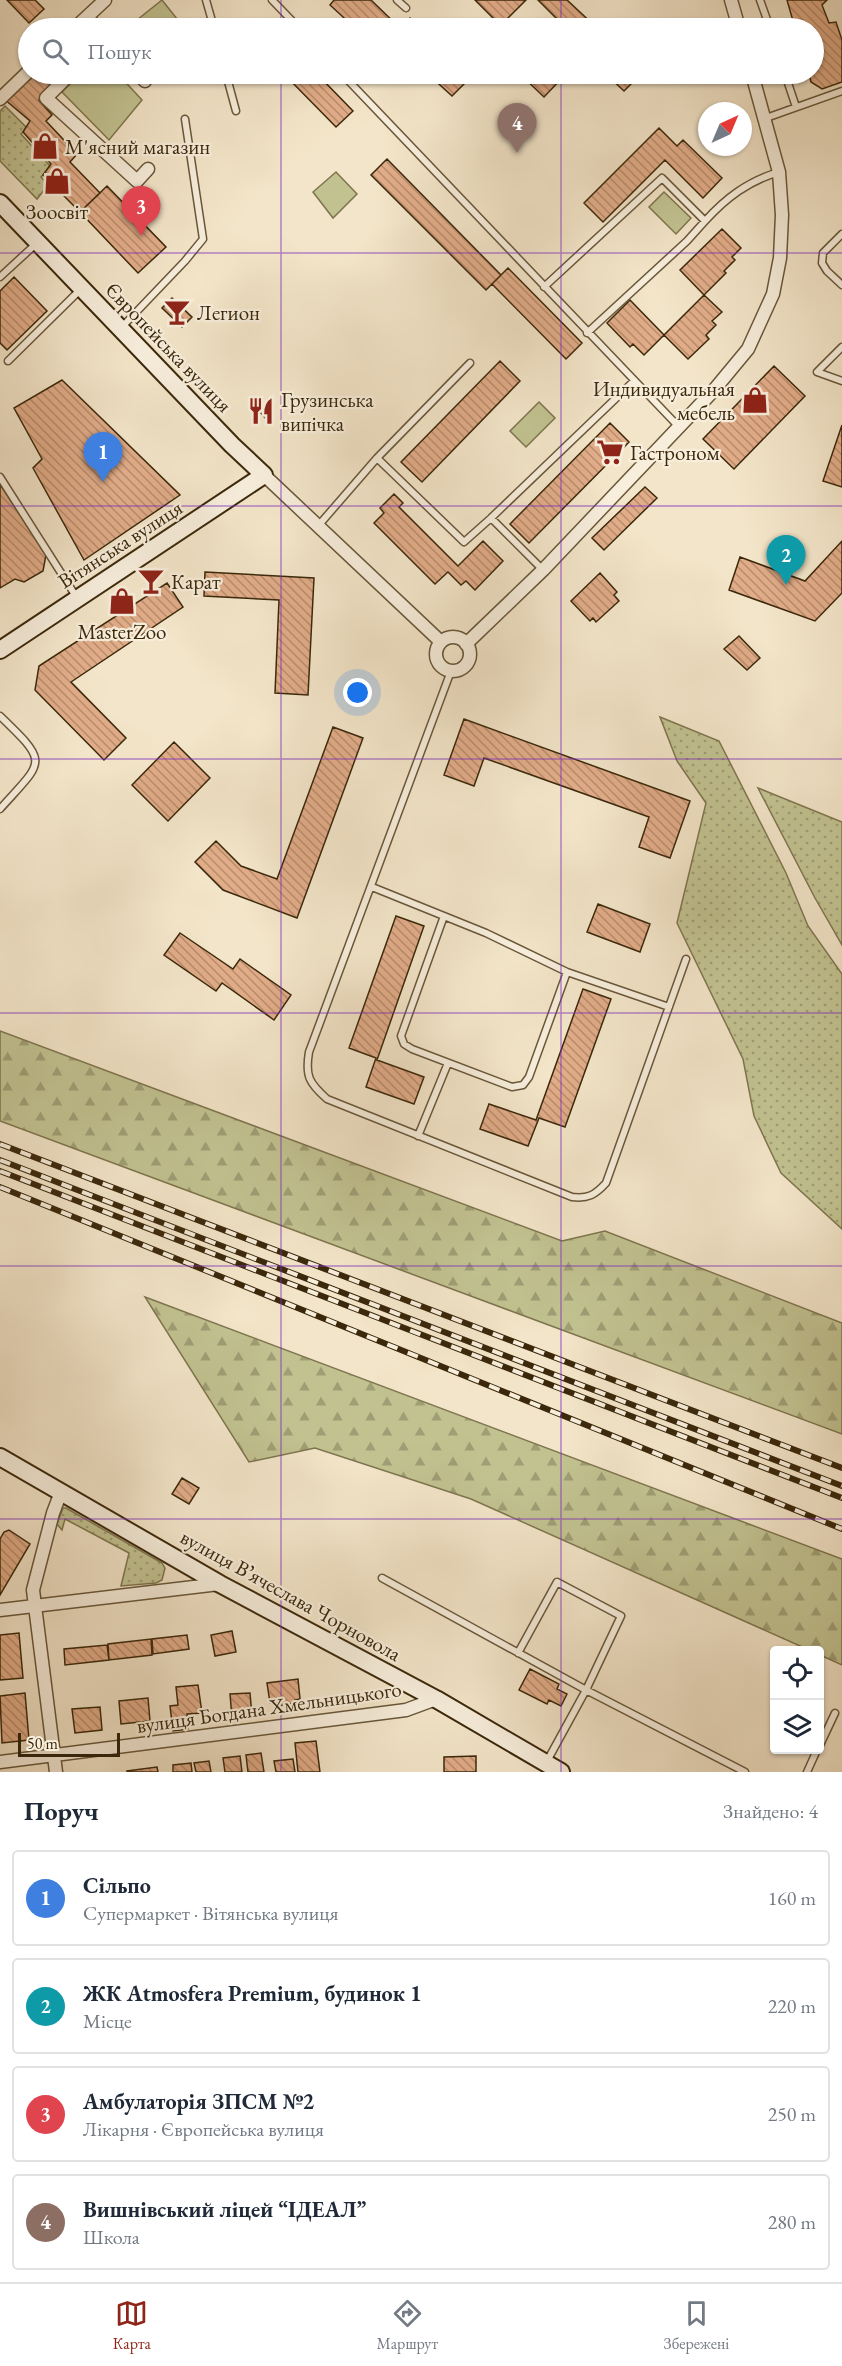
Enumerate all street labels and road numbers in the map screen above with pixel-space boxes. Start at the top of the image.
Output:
street label: Європейська вулиця [100,276,238,418]
street label: Вітянська вулиця [53,494,187,594]
street label: вулиця Вʼячеслава Чорновола [176,1523,407,1667]
street label: вулиця Богдана Хмельницького [135,1675,403,1739]

